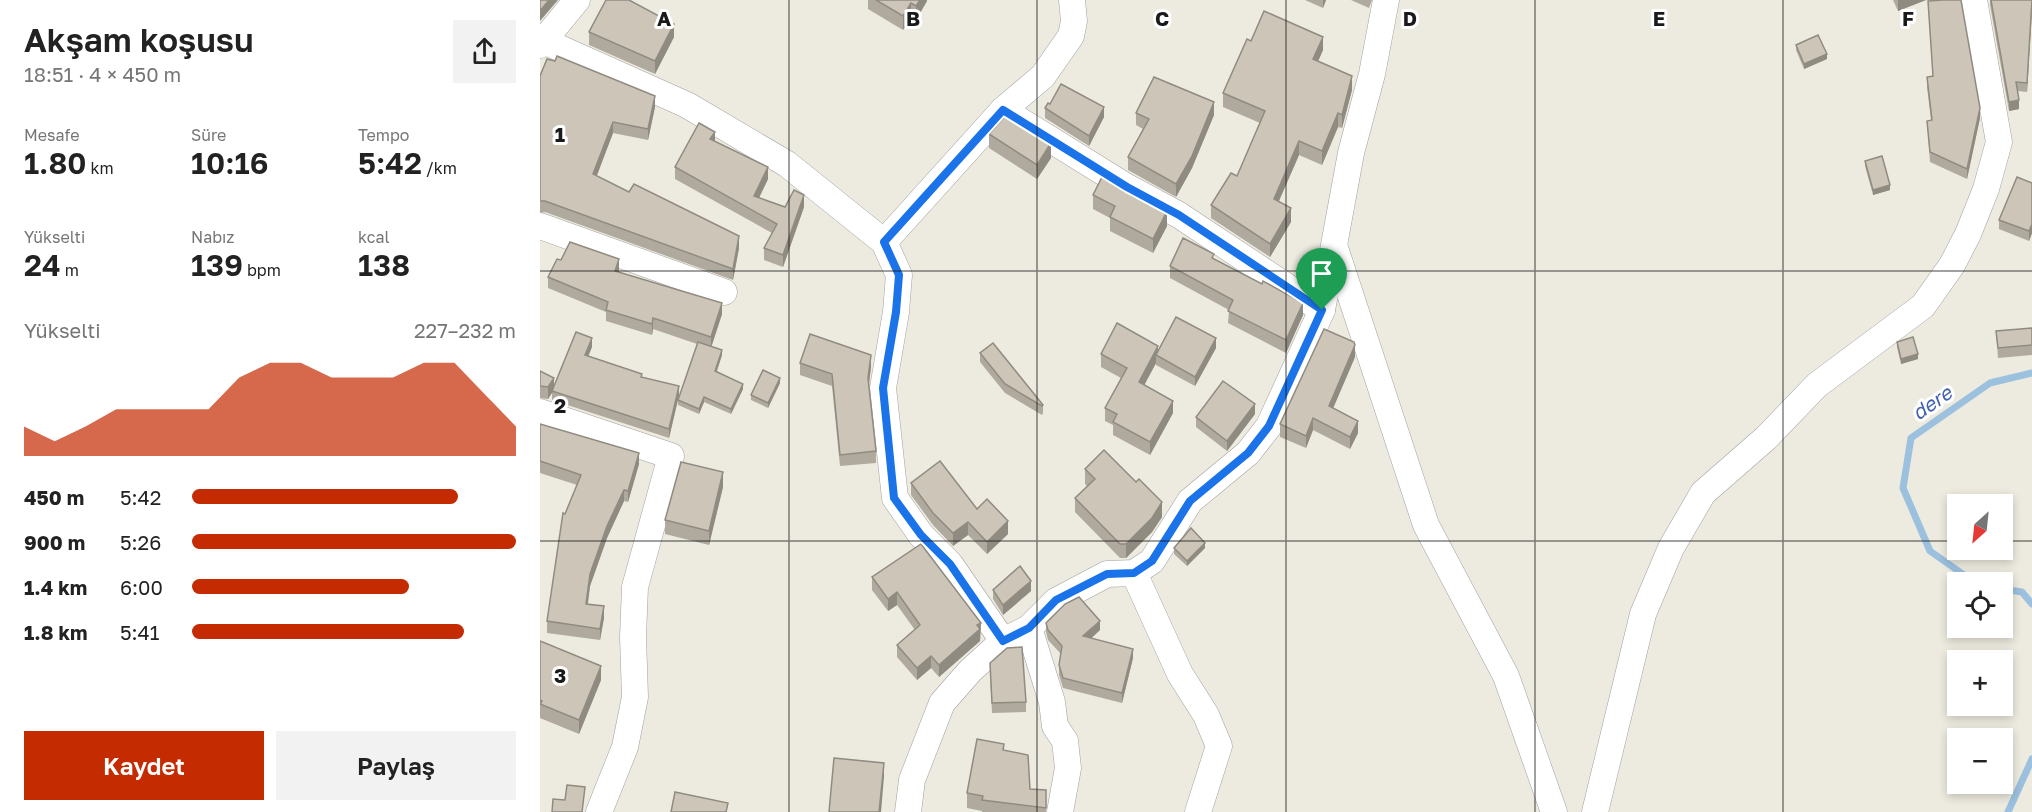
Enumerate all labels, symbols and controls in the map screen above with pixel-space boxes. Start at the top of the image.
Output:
text: A [657,6,671,30]
text: B [906,6,920,30]
text: C [1155,6,1169,30]
text: D [1403,6,1417,30]
text: E [1653,6,1665,30]
text: F [1902,6,1914,30]
text: Akşam koşusu [24,20,254,59]
button: share [453,20,516,83]
text: 18:51 · 4 × 450 m [24,62,181,86]
text: 1 [555,122,565,146]
text: Mesafe [24,125,80,145]
text: Süre [191,125,226,145]
text: Tempo [358,125,409,145]
text: 1.80 [24,145,86,181]
text: 10:16 [191,145,268,181]
text: 5:42 [358,145,422,181]
text: km [86,158,114,178]
text: /km [422,158,457,178]
text: Yükselti [24,227,85,247]
text: Nabız [191,227,235,247]
text: kcal [358,227,390,247]
text: 24 [24,247,61,283]
text: 139 [191,247,243,283]
text: 138 [358,247,410,283]
pin [1296,248,1347,310]
icon: arrive [1305,257,1338,290]
text: m [61,260,79,280]
text: bpm [243,260,281,280]
text: Yükselti [24,318,101,342]
text: 227–232 m [414,318,516,342]
water label: dere [1907,379,1957,424]
text: 2 [554,393,566,417]
text: 450 m [24,485,84,509]
text: 5:42 [120,485,161,509]
north arrow [1947,494,2013,560]
map controls [1947,494,2013,794]
text: 900 m [24,530,85,554]
text: 5:26 [120,530,161,554]
button: locate [1947,572,2013,638]
text: 1.4 km [24,575,87,599]
text: 6:00 [120,575,163,599]
text: 1.8 km [24,620,88,644]
text: 5:41 [120,620,160,644]
button: + [1947,650,2013,716]
text: 3 [554,663,566,687]
button: − [1947,728,2013,794]
button: Kaydet [24,731,264,800]
button: Paylaş [276,731,516,800]

